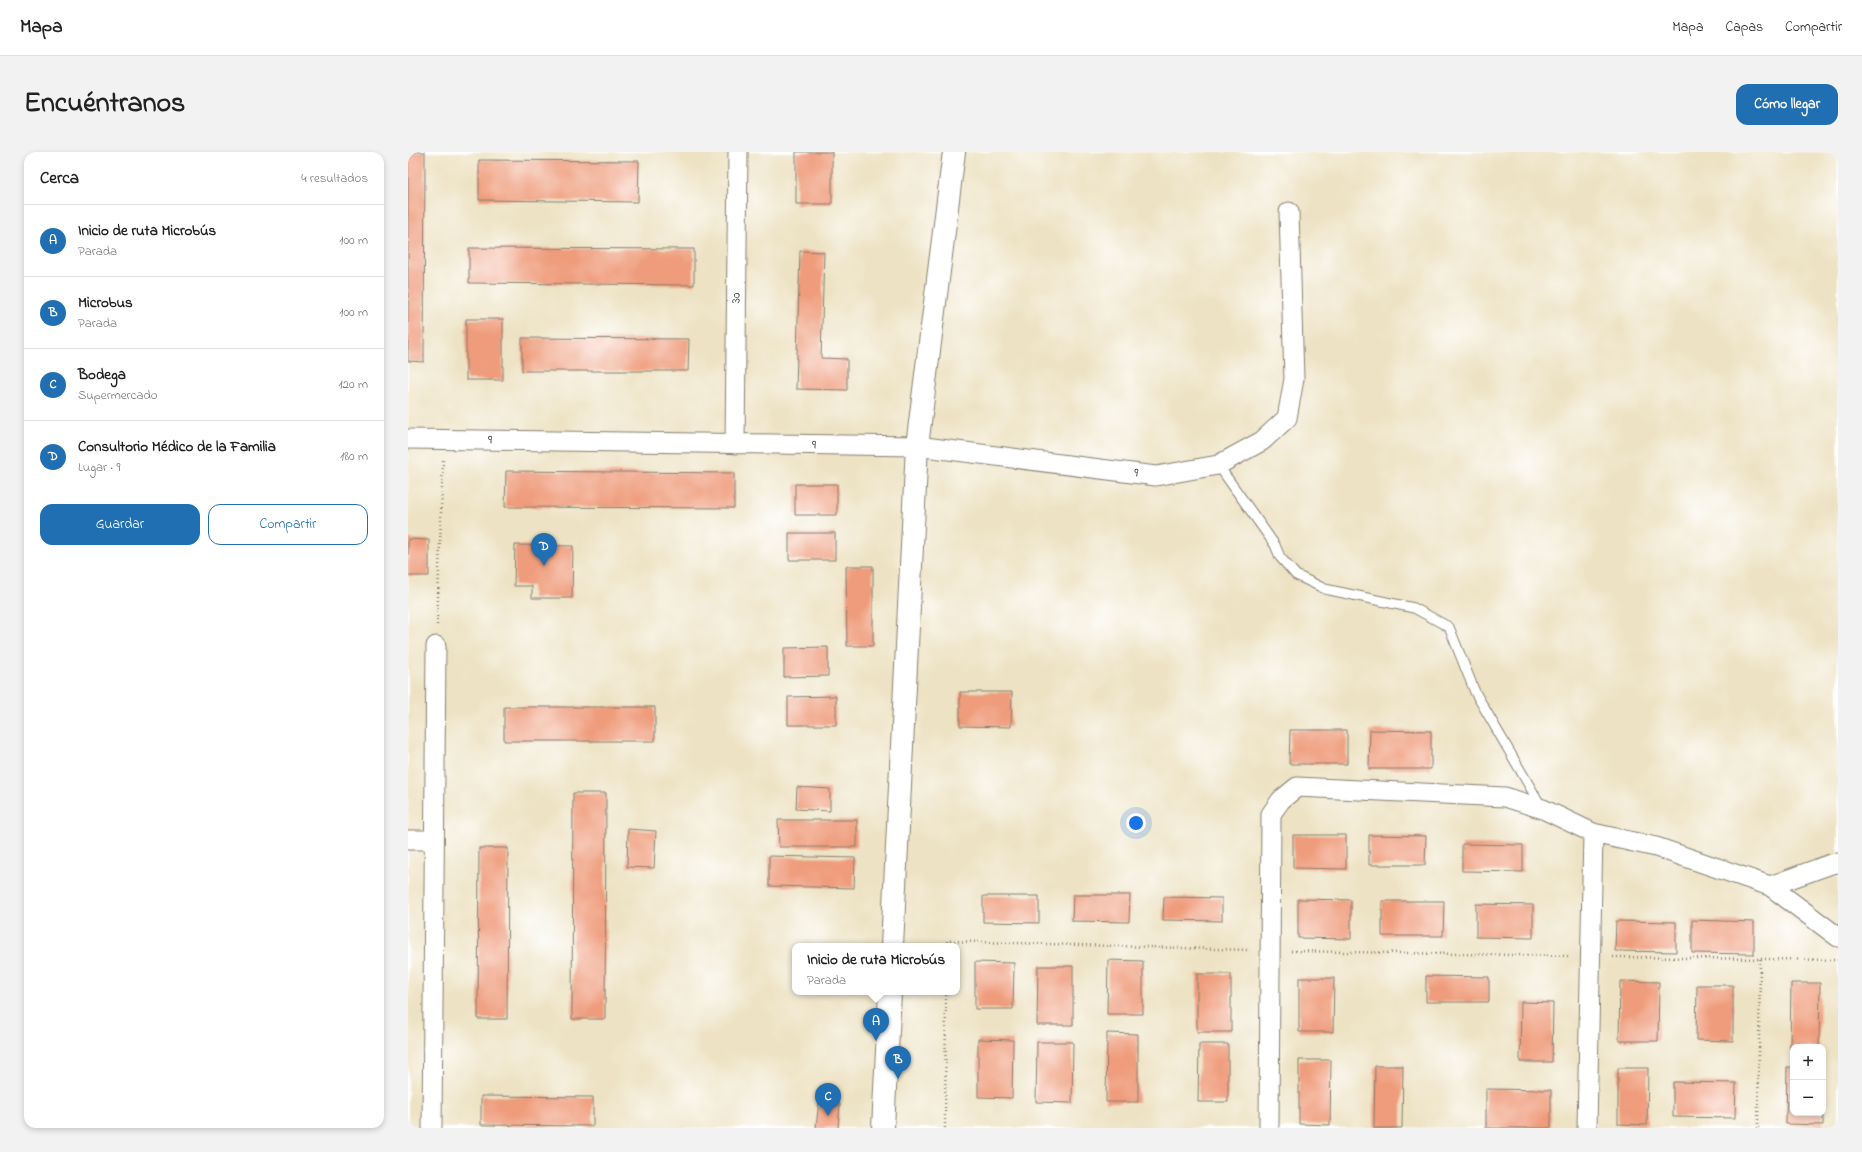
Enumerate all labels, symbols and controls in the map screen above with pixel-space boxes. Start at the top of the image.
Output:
text: Mapa [20,14,62,41]
text: Mapa [1672,17,1704,38]
text: Capas [1726,17,1763,38]
text: Compartir [1785,17,1842,38]
text: Encuéntranos [24,84,185,125]
button: Cómo llegar [1736,84,1838,125]
text: Cerca [40,166,79,191]
text: 4 resultados [301,169,368,188]
text: Inicio de ruta Microbús [78,220,216,242]
text: A [49,231,57,250]
text: 100 m [339,231,368,250]
text: Parada [78,242,117,261]
text: Microbus [78,292,133,314]
street label: 30 [726,292,746,304]
text: B [49,303,57,322]
text: 100 m [339,303,368,322]
text: Parada [78,314,117,333]
text: Bodega [78,364,126,386]
text: C [49,375,57,394]
text: 120 m [338,375,368,394]
text: Supermercado [78,386,157,405]
street label: 9 [488,430,492,450]
street label: 9 [812,435,816,455]
text: Consultorio Médico de la Familia [78,436,276,458]
text: D [48,447,58,466]
text: 180 m [340,447,368,466]
text: Lugar · 9 [78,458,120,477]
street label: 9 [1133,463,1139,483]
button: Guardar [40,504,200,545]
button: Compartir [208,504,368,545]
pin: D [531,533,557,566]
your location [1126,813,1146,833]
popup [792,943,960,995]
text: Inicio de ruta Microbús [807,949,945,971]
text: Parada [807,971,846,990]
pin: A [863,1008,889,1041]
map controls [1790,1044,1826,1116]
button: + [1790,1044,1826,1080]
pin: B [885,1046,911,1079]
button: − [1790,1080,1826,1116]
pin: C [815,1083,841,1116]

